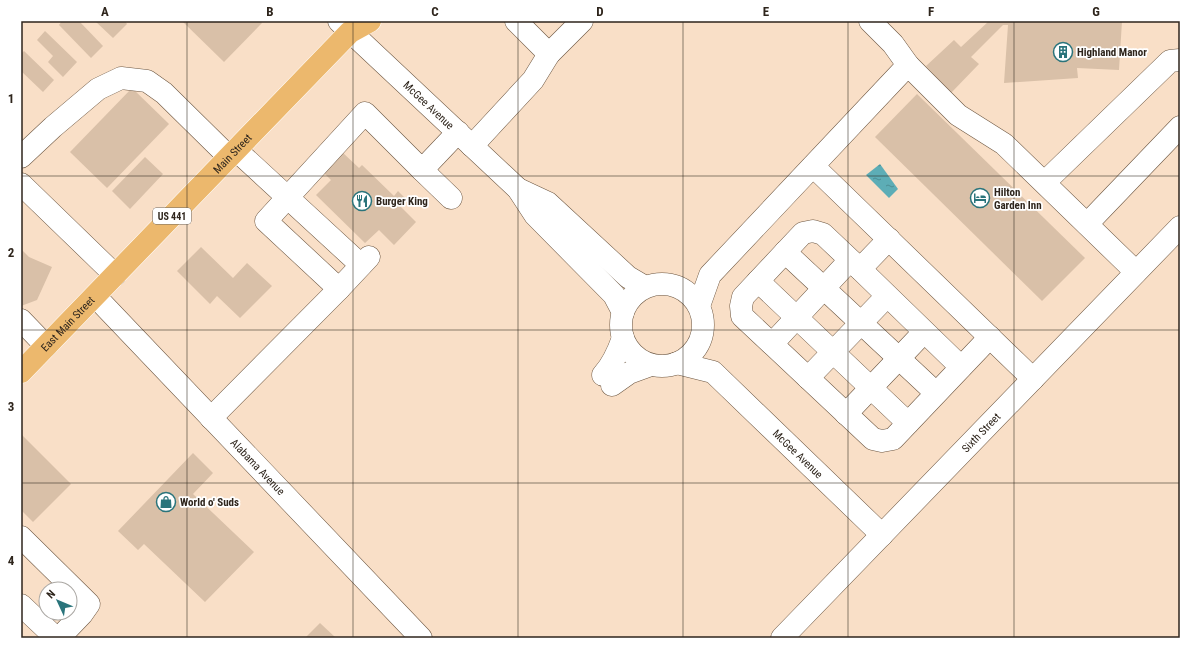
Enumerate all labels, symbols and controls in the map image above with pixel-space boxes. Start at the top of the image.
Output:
text: A [101,4,109,19]
text: B [266,4,274,19]
text: C [431,4,439,19]
text: D [596,4,604,19]
text: E [763,4,770,19]
text: F [928,4,934,19]
text: G [1092,4,1100,19]
building icon: Highland Manor [1052,41,1074,63]
place label: Highland Manor [1077,46,1147,59]
street label: McGee Avenue [400,79,456,132]
text: 1 [8,91,14,106]
street label: Main Street [211,131,255,176]
place label: Hilton Garden Inn [994,186,1042,212]
hotel icon: Hilton Garden Inn [969,187,991,209]
restaurant icon: Burger King [351,190,373,212]
place label: Burger King [376,195,428,208]
road number: US 441 [153,208,191,224]
text: 2 [8,245,15,260]
street label: East Main Street [38,294,97,354]
text: 3 [8,399,14,414]
street label: Sixth Street [959,410,1003,455]
street label: McGee Avenue [770,427,825,481]
street label: Alabama Avenue [228,436,287,498]
shop icon: World o' Suds [155,491,177,513]
place label: World o' Suds [180,496,239,509]
text: 4 [8,553,15,568]
north arrow [38,581,78,621]
text: N [44,587,58,601]

